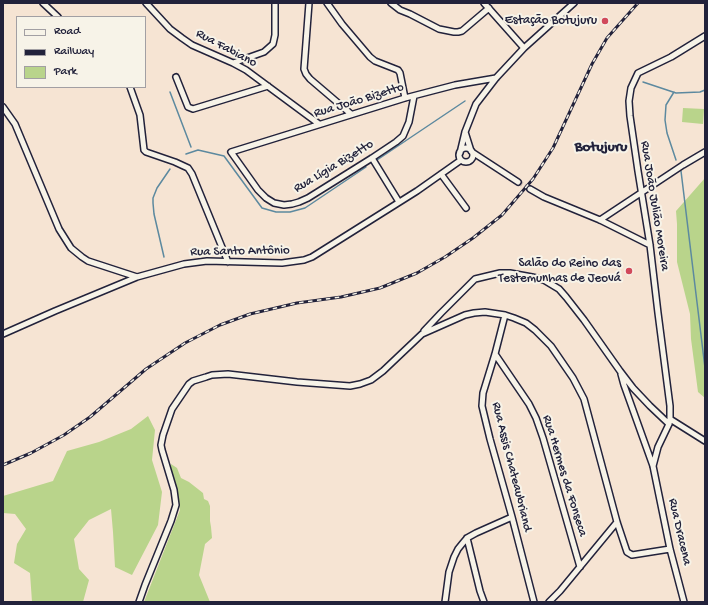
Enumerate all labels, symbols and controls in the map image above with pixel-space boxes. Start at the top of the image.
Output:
place label: Estação Botujuru [505,13,597,29]
legend [16,16,146,88]
marker: Estação Botujuru [600,16,610,26]
text: Road [54,25,80,39]
street label: Rua Fabiano [193,26,259,72]
text: Railway [54,45,94,59]
text: Park [54,65,77,79]
street label: Rua João Bizetto [312,80,406,122]
street label: Rua Lígia Bizetto [291,137,377,197]
district label: Botujuru [575,139,627,157]
street label: Rua João Julião Moreira [636,140,672,272]
street label: Rua Santo Antônio [190,243,290,261]
place label: Salão do Reino das Testemunhas de Jeová [498,256,621,287]
marker: Salão do Reino das Testemunhas de Jeová [624,266,634,276]
street label: Rua Assis Chateaubriand [487,401,535,533]
street label: Rua Hermes da Fonseca [538,413,590,539]
street label: Rua Dracena [664,497,694,567]

